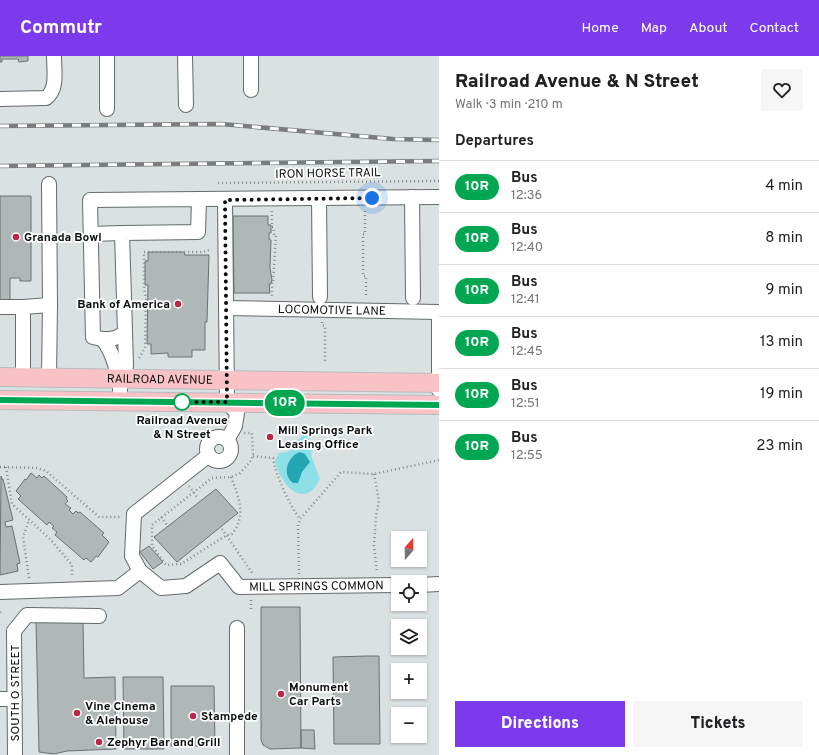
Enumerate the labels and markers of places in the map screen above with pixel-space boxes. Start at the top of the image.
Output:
place label: Granada Bowl [24,230,102,246]
marker: Granada Bowl [11,232,21,242]
place label: Bank of America [77,297,170,313]
marker: Bank of America [173,299,183,309]
marker: Railroad Avenue & N Street [173,393,191,411]
place label: Railroad Avenue & N Street [136,413,228,443]
place label: Mill Springs Park Leasing Office [278,423,373,453]
marker: Mill Springs Park Leasing Office [265,432,275,442]
place label: Monument Car Parts [289,680,349,710]
marker: Monument Car Parts [276,689,286,699]
place label: Vine Cinema & Alehouse [85,699,156,729]
marker: Vine Cinema & Alehouse [72,708,82,718]
place label: Stampede [201,709,258,725]
marker: Stampede [188,711,198,721]
place label: Zephyr Bar and Grill [107,735,220,751]
marker: Zephyr Bar and Grill [94,737,104,747]

